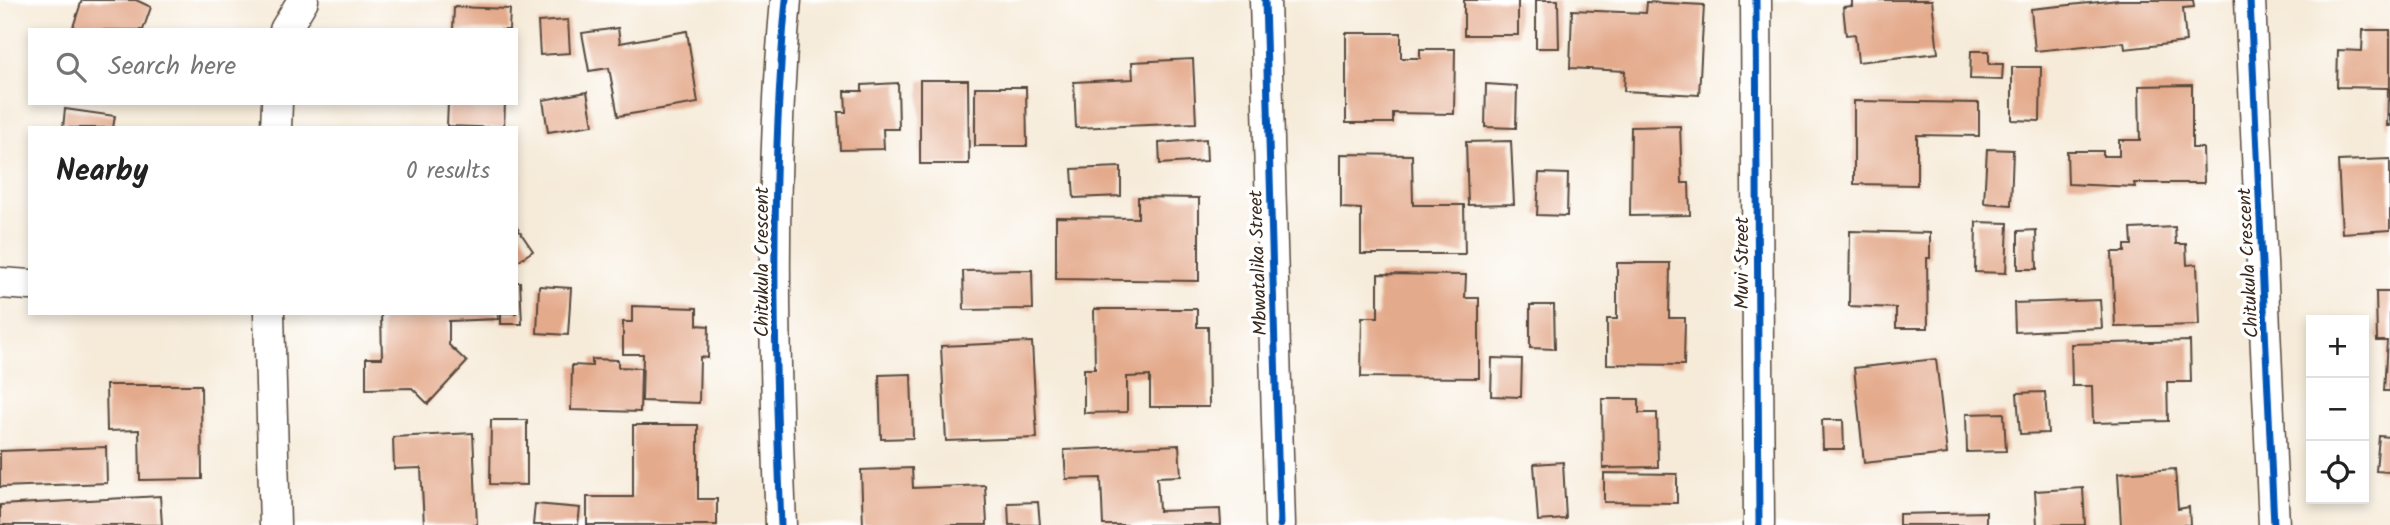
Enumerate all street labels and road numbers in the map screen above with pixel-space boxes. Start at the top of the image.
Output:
street label: Chitukula Crescent [748,186,778,337]
street label: Chitukula Crescent [2230,186,2268,339]
street label: Mbwatalika Street [1241,189,1277,336]
street label: Muvi Street [1728,216,1758,309]

